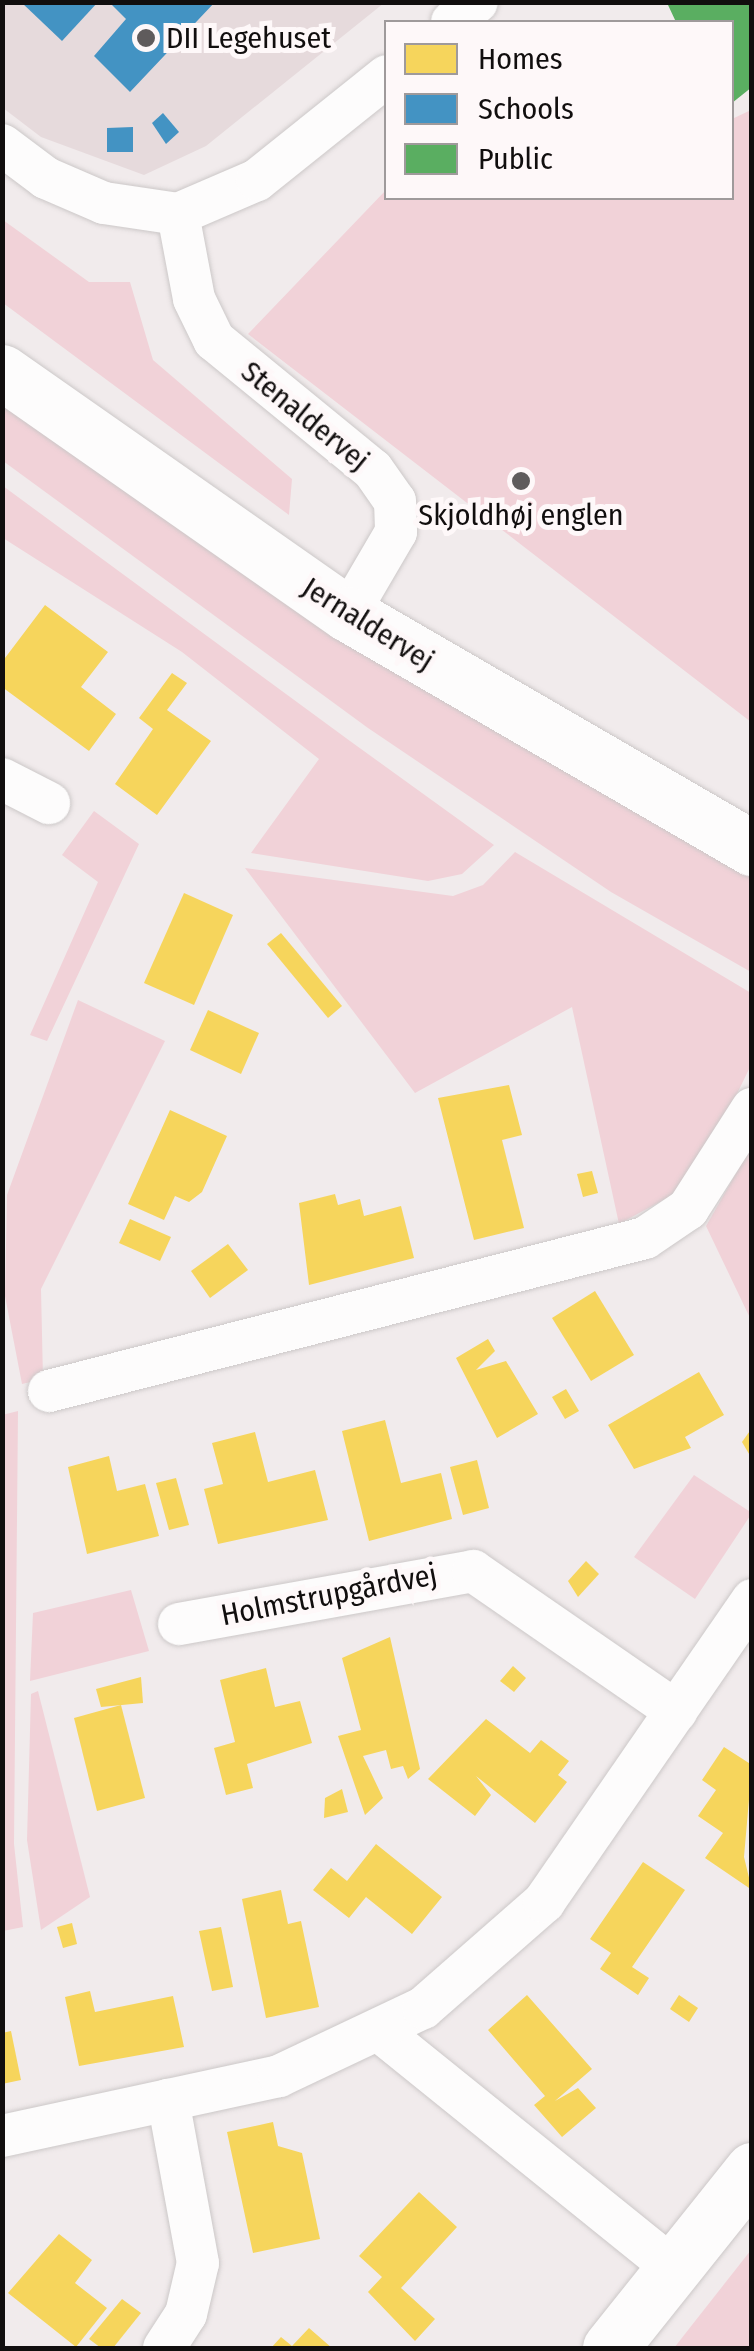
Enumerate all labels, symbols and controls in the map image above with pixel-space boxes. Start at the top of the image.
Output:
place label: DII Legehuset [166,20,331,56]
legend [384,20,734,200]
marker: DII Legehuset [135,27,157,49]
text: Homes [478,41,563,77]
text: Schools [478,91,574,127]
text: Public [478,141,553,177]
street label: Stenaldervej [234,354,376,478]
marker: Skjoldhøj englen [510,470,532,492]
place label: Skjoldhøj englen [418,497,624,533]
street label: Jernaldervej [296,569,440,679]
street label: Holmstrupgårdvej [218,1556,440,1634]

